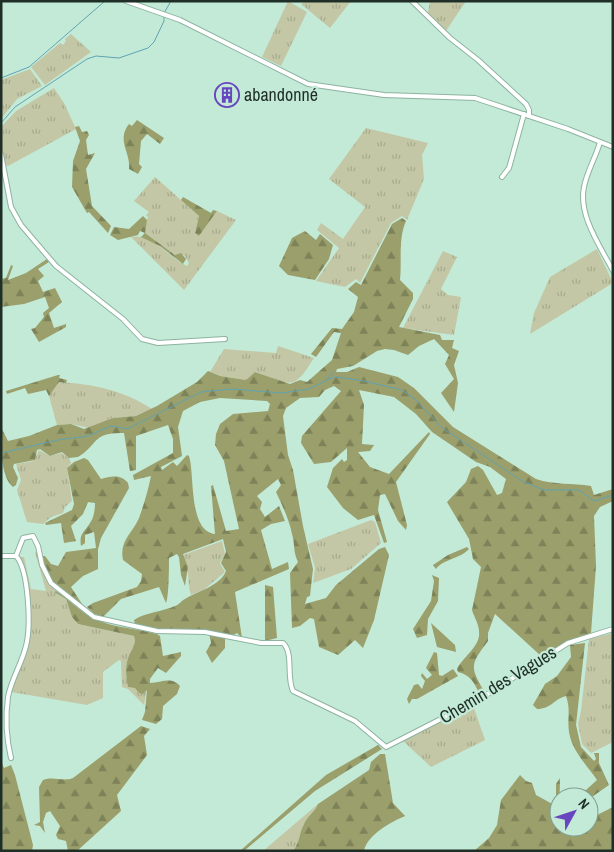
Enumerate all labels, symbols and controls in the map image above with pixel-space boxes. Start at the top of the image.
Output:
building icon: abandonné [214,82,240,108]
place label: abandonné [244,82,318,107]
street label: Chemin des Vagues [434,640,561,729]
north arrow [549,787,599,837]
text: N [574,795,594,813]

